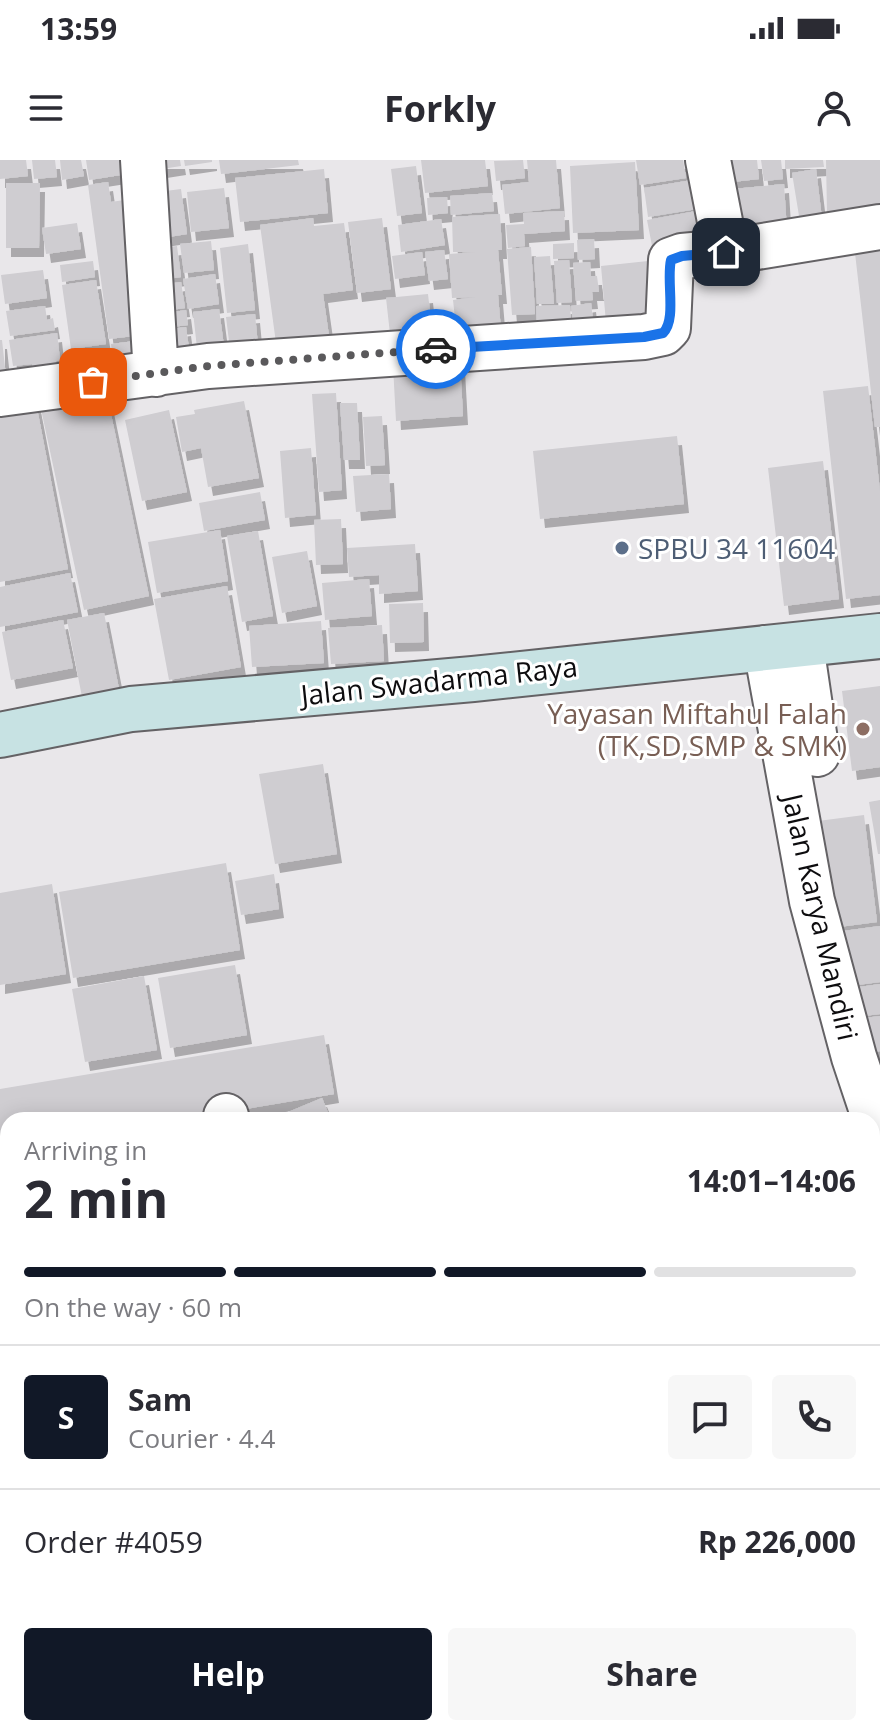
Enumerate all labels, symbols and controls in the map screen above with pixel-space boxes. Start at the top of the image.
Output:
text: 13:59 [40,8,117,49]
text: Forkly [384,84,496,133]
icon: menu [24,86,68,130]
icon: person [812,86,856,130]
pin [692,218,760,286]
icon: home [704,230,748,274]
courier [396,309,476,389]
icon: car [414,327,458,371]
pin [59,348,127,416]
icon: bag [71,360,115,404]
place label: SPBU 34 11604 [638,529,835,567]
marker: SPBU 34 11604 [613,539,631,557]
street label: Jalan Swadarma Raya [296,647,579,714]
place label: Yayasan Miftahul Falah (TK,SD,SMP & SMK) [547,694,847,764]
marker: Yayasan Miftahul Falah (TK,SD,SMP & SMK) [854,720,872,738]
street label: Jalan Karya Mandiri [773,787,868,1044]
text: Arriving in [24,1132,147,1168]
text: 14:01–14:06 [687,1160,856,1201]
text: 2 min [24,1162,168,1233]
text: On the way · 60 m [24,1289,242,1325]
button: chat [668,1375,752,1459]
button: phone [772,1375,856,1459]
text: Sam [128,1379,192,1420]
text: S [58,1397,74,1438]
text: Courier · 4.4 [128,1420,275,1456]
text: Order #4059 [24,1521,203,1562]
text: Rp 226,000 [698,1521,856,1562]
button: Help [24,1628,432,1720]
button: Share [448,1628,856,1720]

